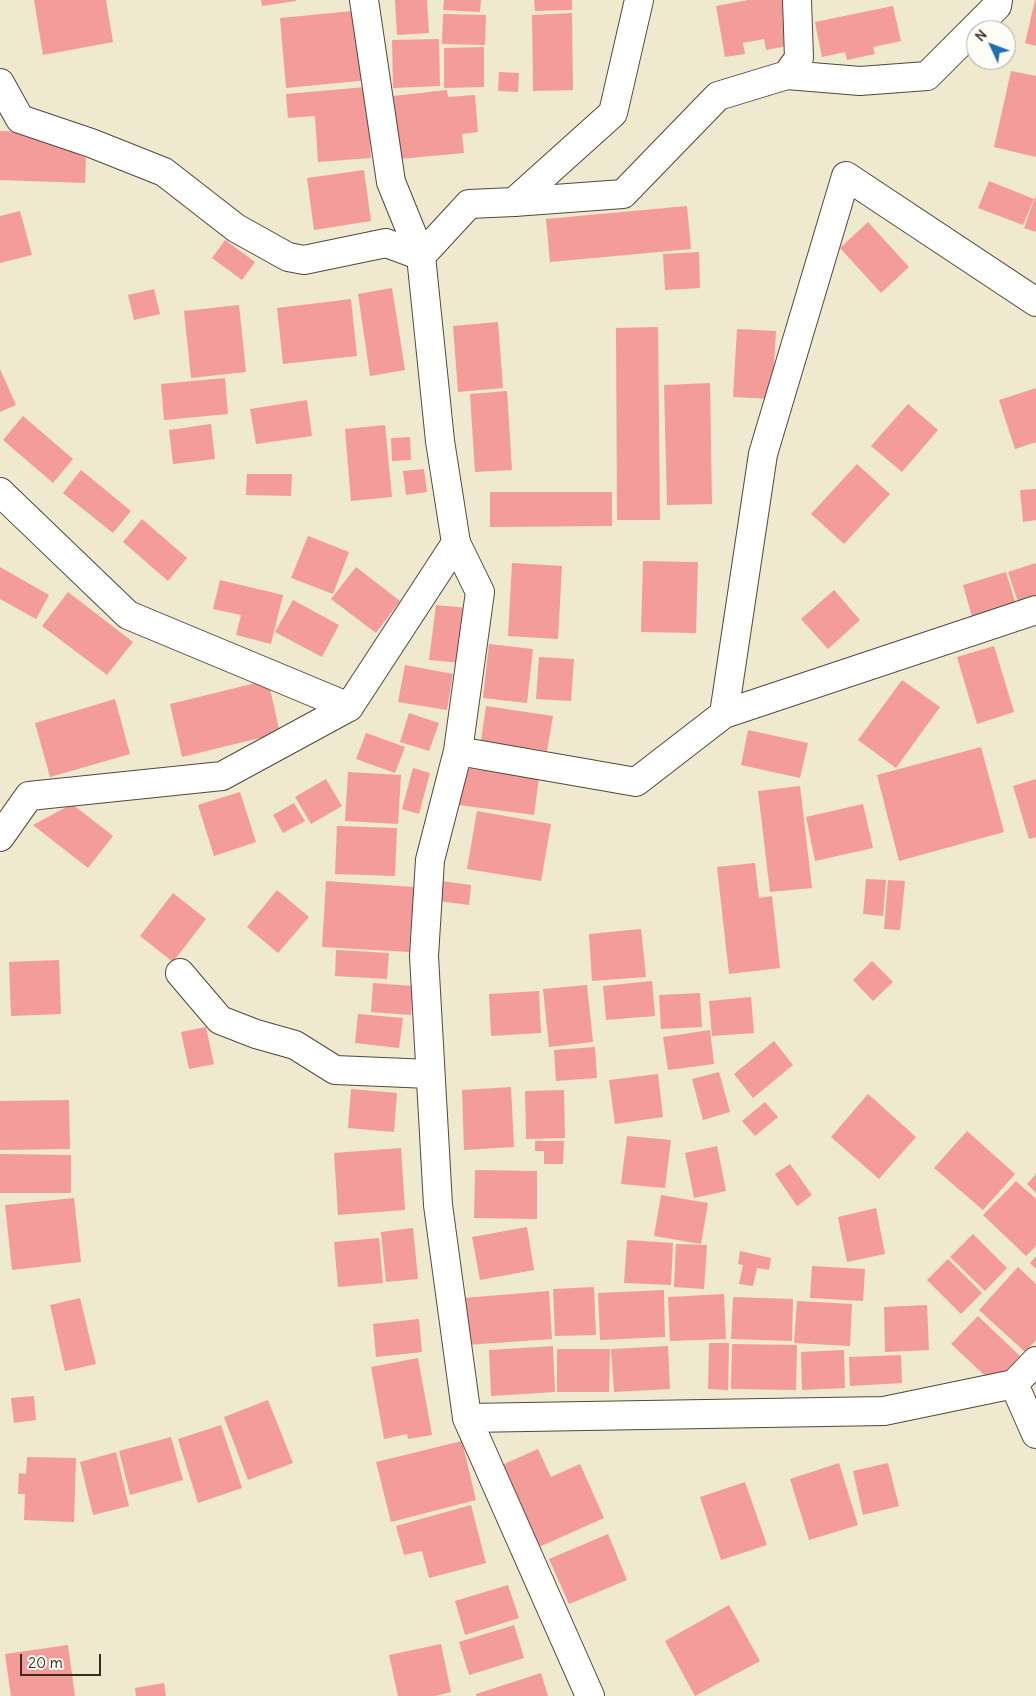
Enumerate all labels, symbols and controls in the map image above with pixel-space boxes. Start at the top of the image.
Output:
north arrow [966,20,1016,70]
text: N [971,26,991,45]
scale bar [22,1644,104,1676]
text: 20 m [28,1653,63,1672]

